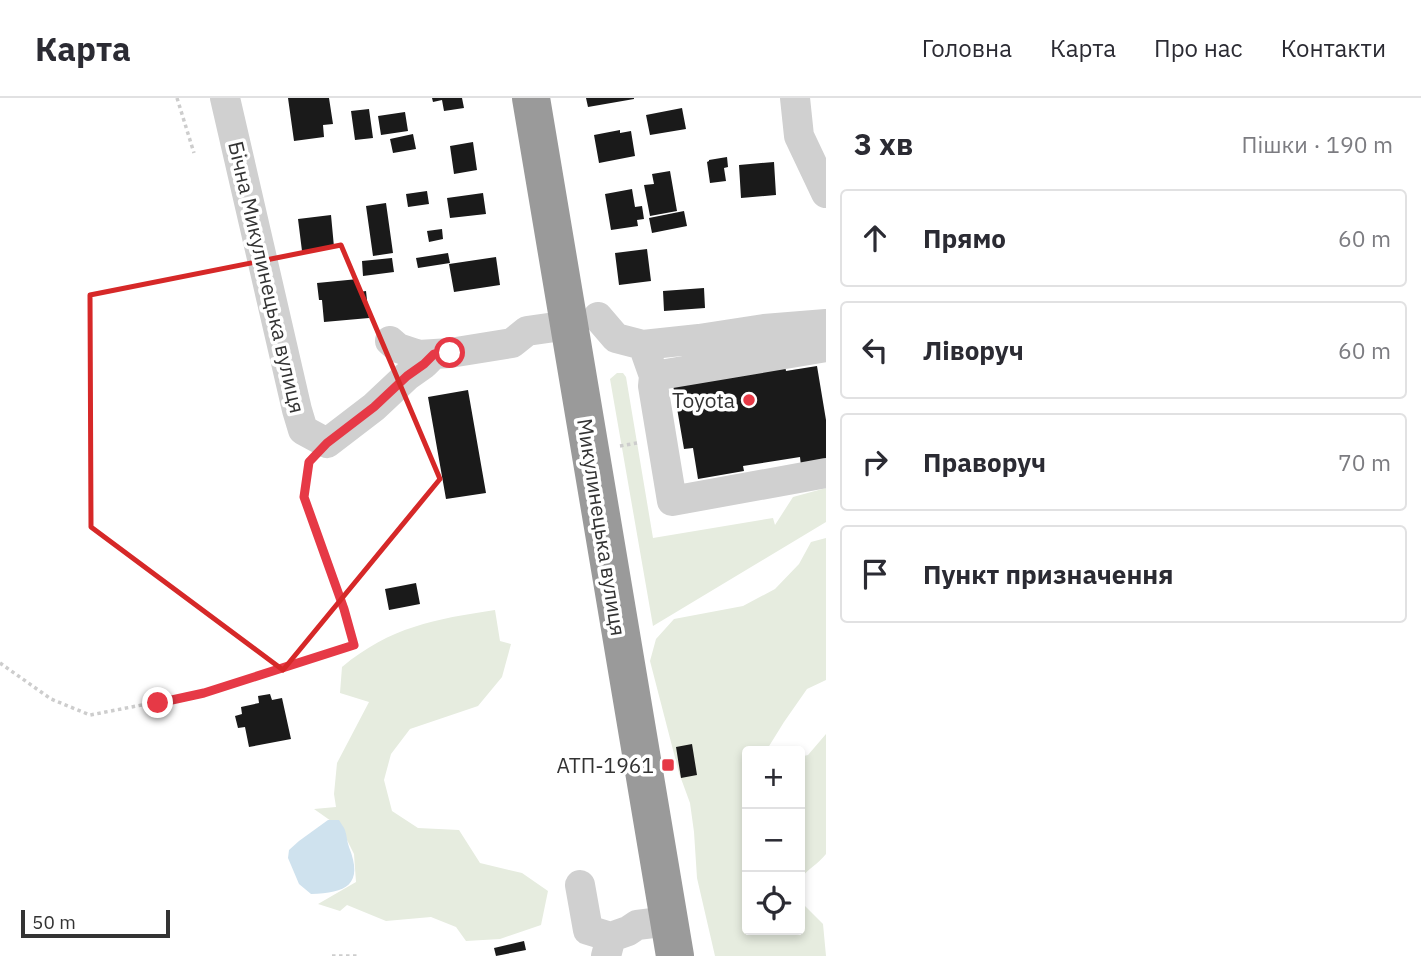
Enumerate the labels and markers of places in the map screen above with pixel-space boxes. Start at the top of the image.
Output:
place label: Toyota [672,386,735,414]
marker: Toyota [741,392,757,408]
place label: АТП-1961 [557,751,654,779]
marker: АТП-1961 [660,757,676,773]

